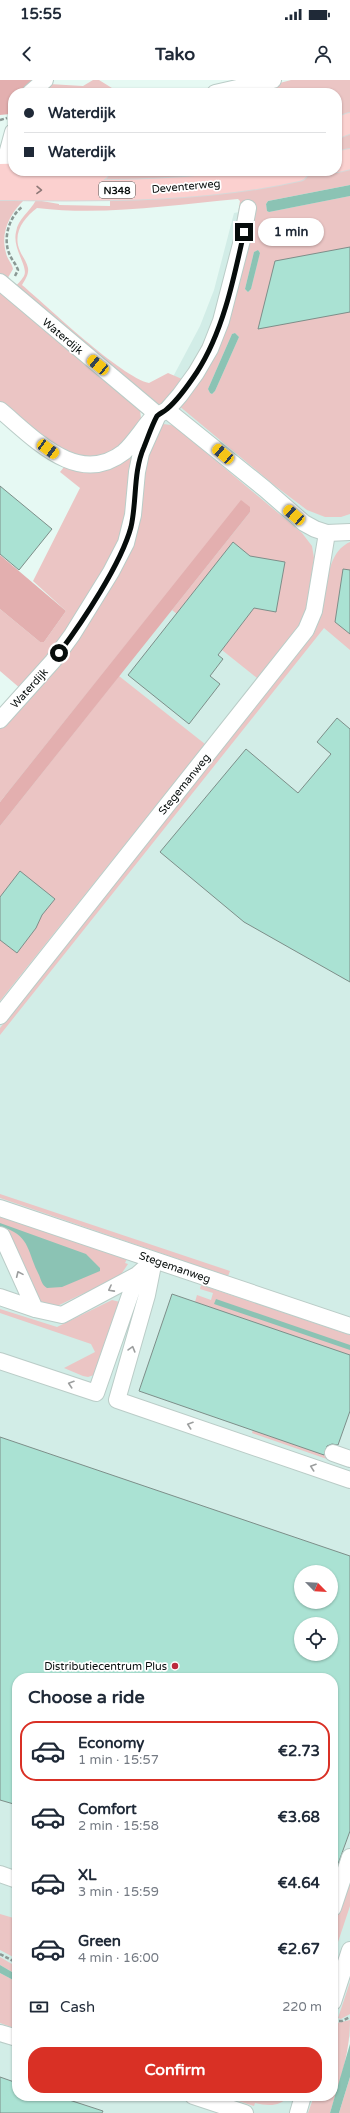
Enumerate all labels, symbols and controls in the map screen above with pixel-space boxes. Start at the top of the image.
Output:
text: 15:55 [20,5,62,23]
icon: back [16,43,38,65]
text: Tako [155,43,195,65]
icon: person [312,43,334,65]
text: Waterdijk [48,104,116,122]
text: Waterdijk [48,143,116,161]
street label: Deventerweg [151,177,221,196]
road number: N348 [99,182,135,198]
one-way arrow [36,186,42,194]
callout: 1 min [258,218,324,246]
route end [235,223,253,241]
text: 1 min [274,224,308,240]
street label: Waterdijk [39,315,86,357]
car [85,353,111,377]
car [35,437,61,461]
car [210,442,236,466]
car [281,503,307,527]
route start [50,644,68,662]
street label: Waterdijk [8,666,51,711]
street label: Stegemanweg [156,751,213,817]
street label: Stegemanweg [137,1249,212,1286]
one-way arrow [16,1270,24,1278]
one-way arrow [108,1284,115,1292]
one-way arrow [127,1346,135,1353]
one-way arrow [67,1380,74,1389]
one-way arrow [187,1421,194,1430]
one-way arrow [310,1463,317,1472]
north arrow [294,1565,338,1609]
map controls [294,1565,338,1661]
button: locate [294,1617,338,1661]
place label: Distributiecentrum Plus [44,1660,167,1673]
marker: Distributiecentrum Plus [170,1661,180,1671]
text: Choose a ride [28,1686,145,1708]
icon: car [30,1733,66,1769]
text: Economy [78,1734,144,1752]
text: €2.73 [278,1742,320,1760]
text: 1 min · 15:57 [78,1752,159,1768]
icon: car [30,1799,66,1835]
text: Comfort [78,1800,137,1818]
text: €3.68 [278,1808,320,1826]
text: 2 min · 15:58 [78,1818,159,1834]
icon: car [30,1865,66,1901]
text: XL [78,1866,97,1884]
text: €4.64 [278,1874,320,1892]
text: 3 min · 15:59 [78,1884,159,1900]
icon: car [30,1931,66,1967]
text: Green [78,1932,121,1950]
text: €2.67 [278,1940,320,1958]
text: 4 min · 16:00 [78,1950,159,1966]
icon: cash [28,1996,50,2018]
text: Cash [60,1998,95,2016]
text: 220 m [282,1999,322,2015]
button: Confirm [28,2047,322,2093]

